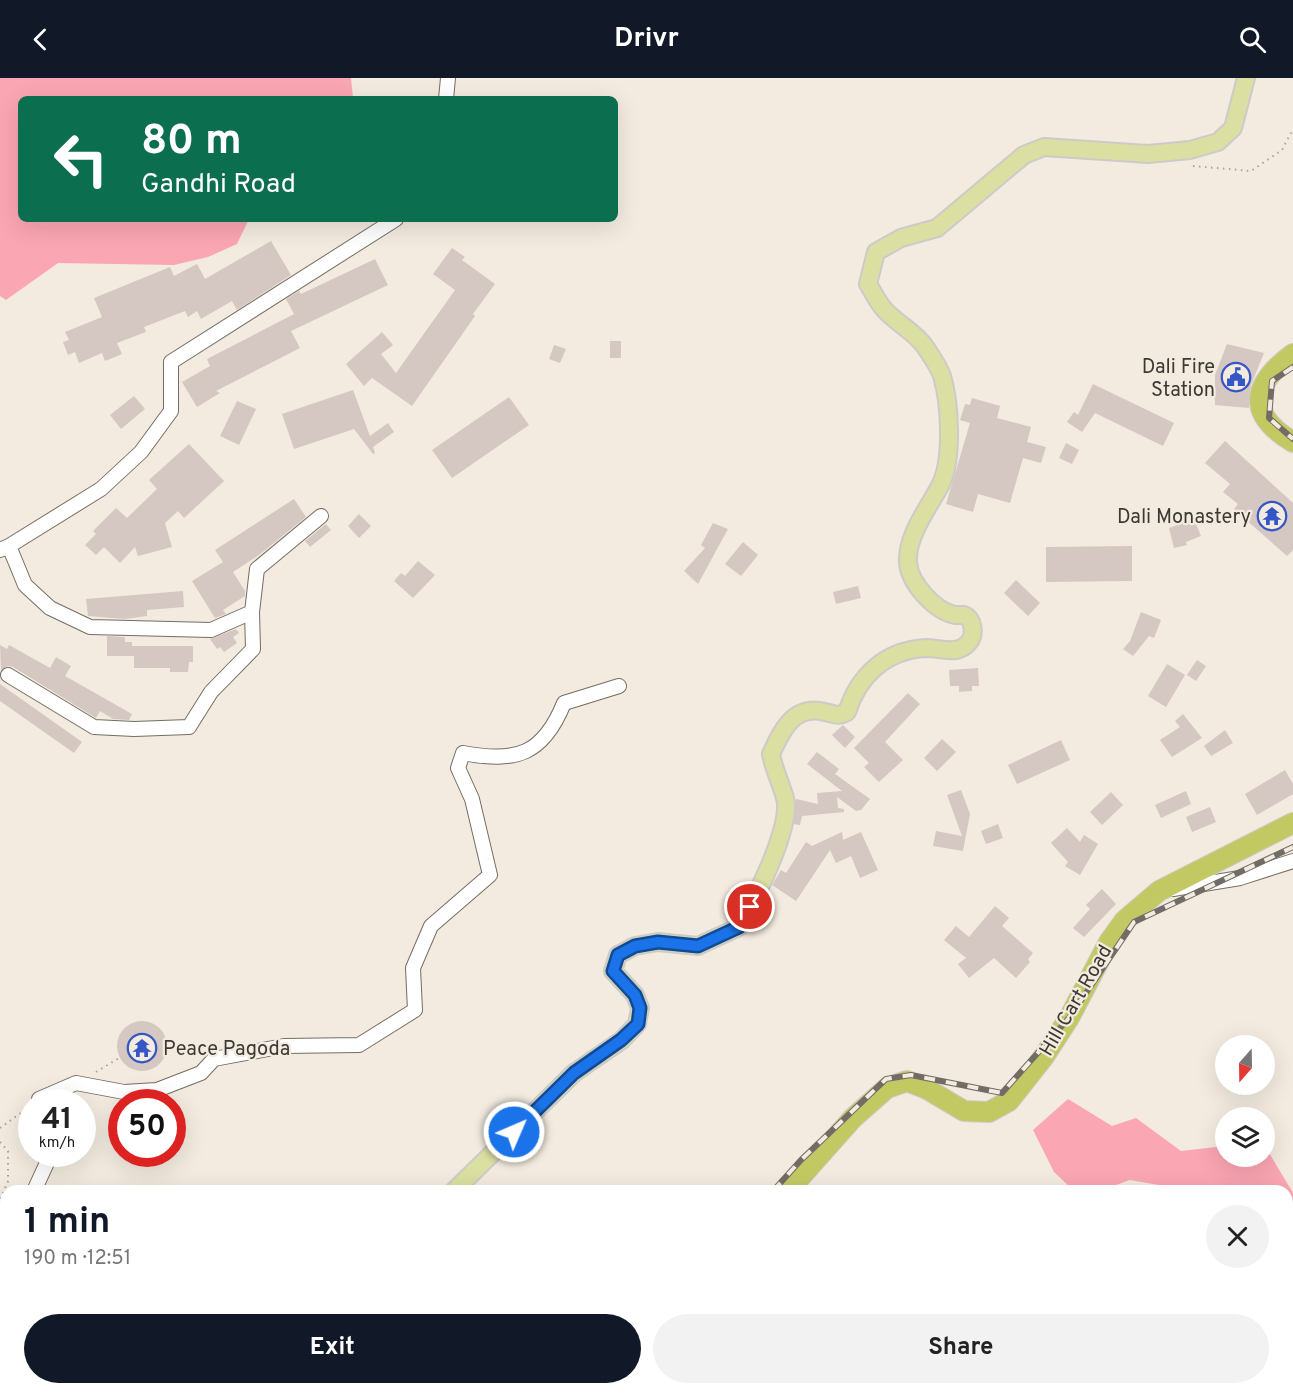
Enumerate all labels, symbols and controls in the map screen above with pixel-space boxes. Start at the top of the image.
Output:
text: Drivr [614,22,679,56]
icon: back [24,23,57,56]
icon: search [1236,23,1269,56]
text: 80 m [141,116,242,169]
icon: left [42,120,120,198]
text: Gandhi Road [141,168,296,202]
place label: Dali Fire Station [1142,355,1215,404]
public building icon: Dali Fire Station [1220,361,1252,393]
temple icon: Dali Monastery [1256,500,1288,532]
place label: Dali Monastery [1117,505,1251,531]
pin [724,881,775,932]
icon: arrive [733,890,766,923]
street label: Hill Cart Road [1034,941,1119,1061]
temple icon: Peace Pagoda [126,1032,158,1064]
north arrow [1215,1035,1275,1095]
map controls [1215,1035,1275,1167]
place label: Peace Pagoda [163,1037,290,1063]
speed limit sign: 50 [108,1089,186,1167]
position arrow [482,1100,546,1164]
text: 41 [41,1102,73,1139]
button: layers [1215,1107,1275,1167]
text: km/h [39,1134,75,1153]
text: 1 min [24,1200,110,1246]
button: close [1206,1205,1269,1268]
text: 190 m · 12:51 [24,1246,131,1272]
button: Exit [24,1314,641,1383]
button: Share [653,1314,1269,1383]

